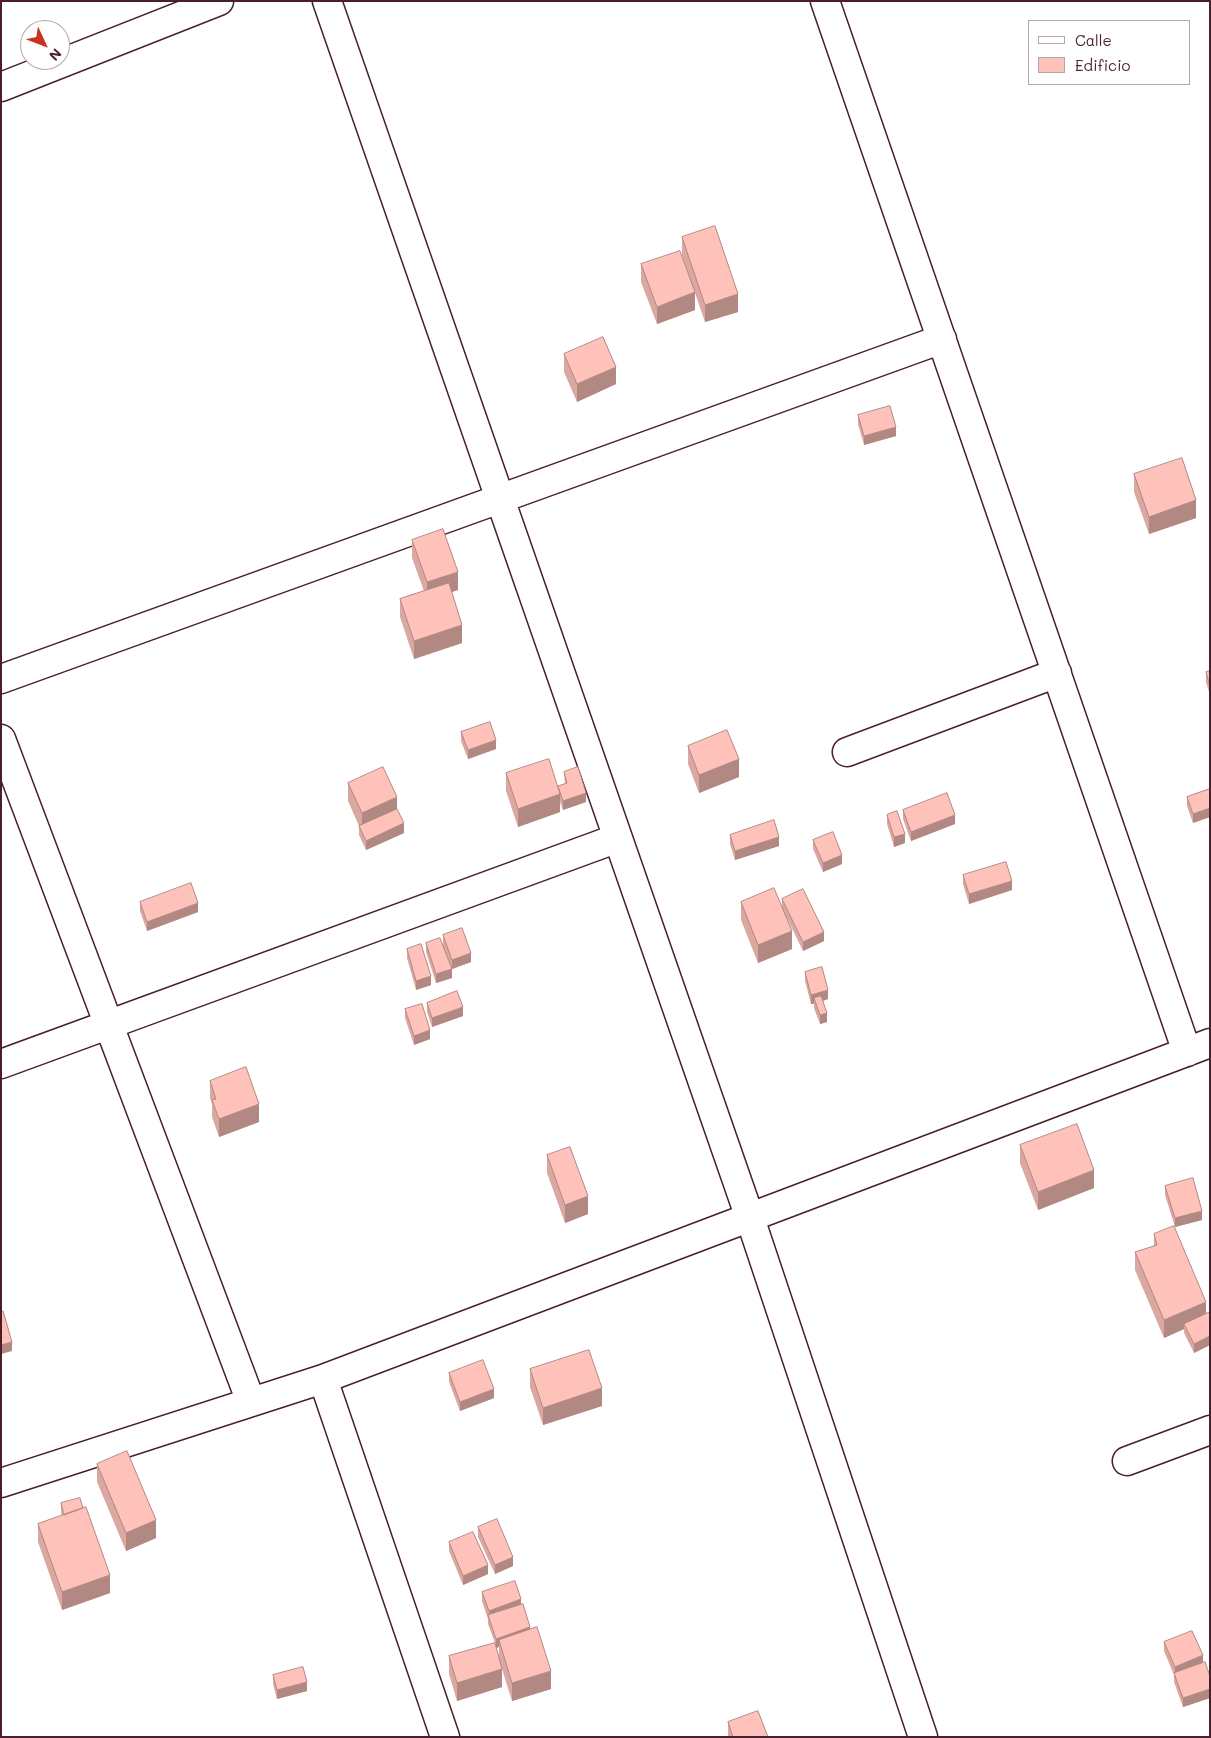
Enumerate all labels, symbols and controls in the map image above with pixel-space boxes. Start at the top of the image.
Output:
north arrow [20,20,70,70]
legend [1028,20,1191,85]
text: Calle [1075,30,1112,50]
text: N [45,45,66,65]
text: Edificio [1075,55,1130,75]

